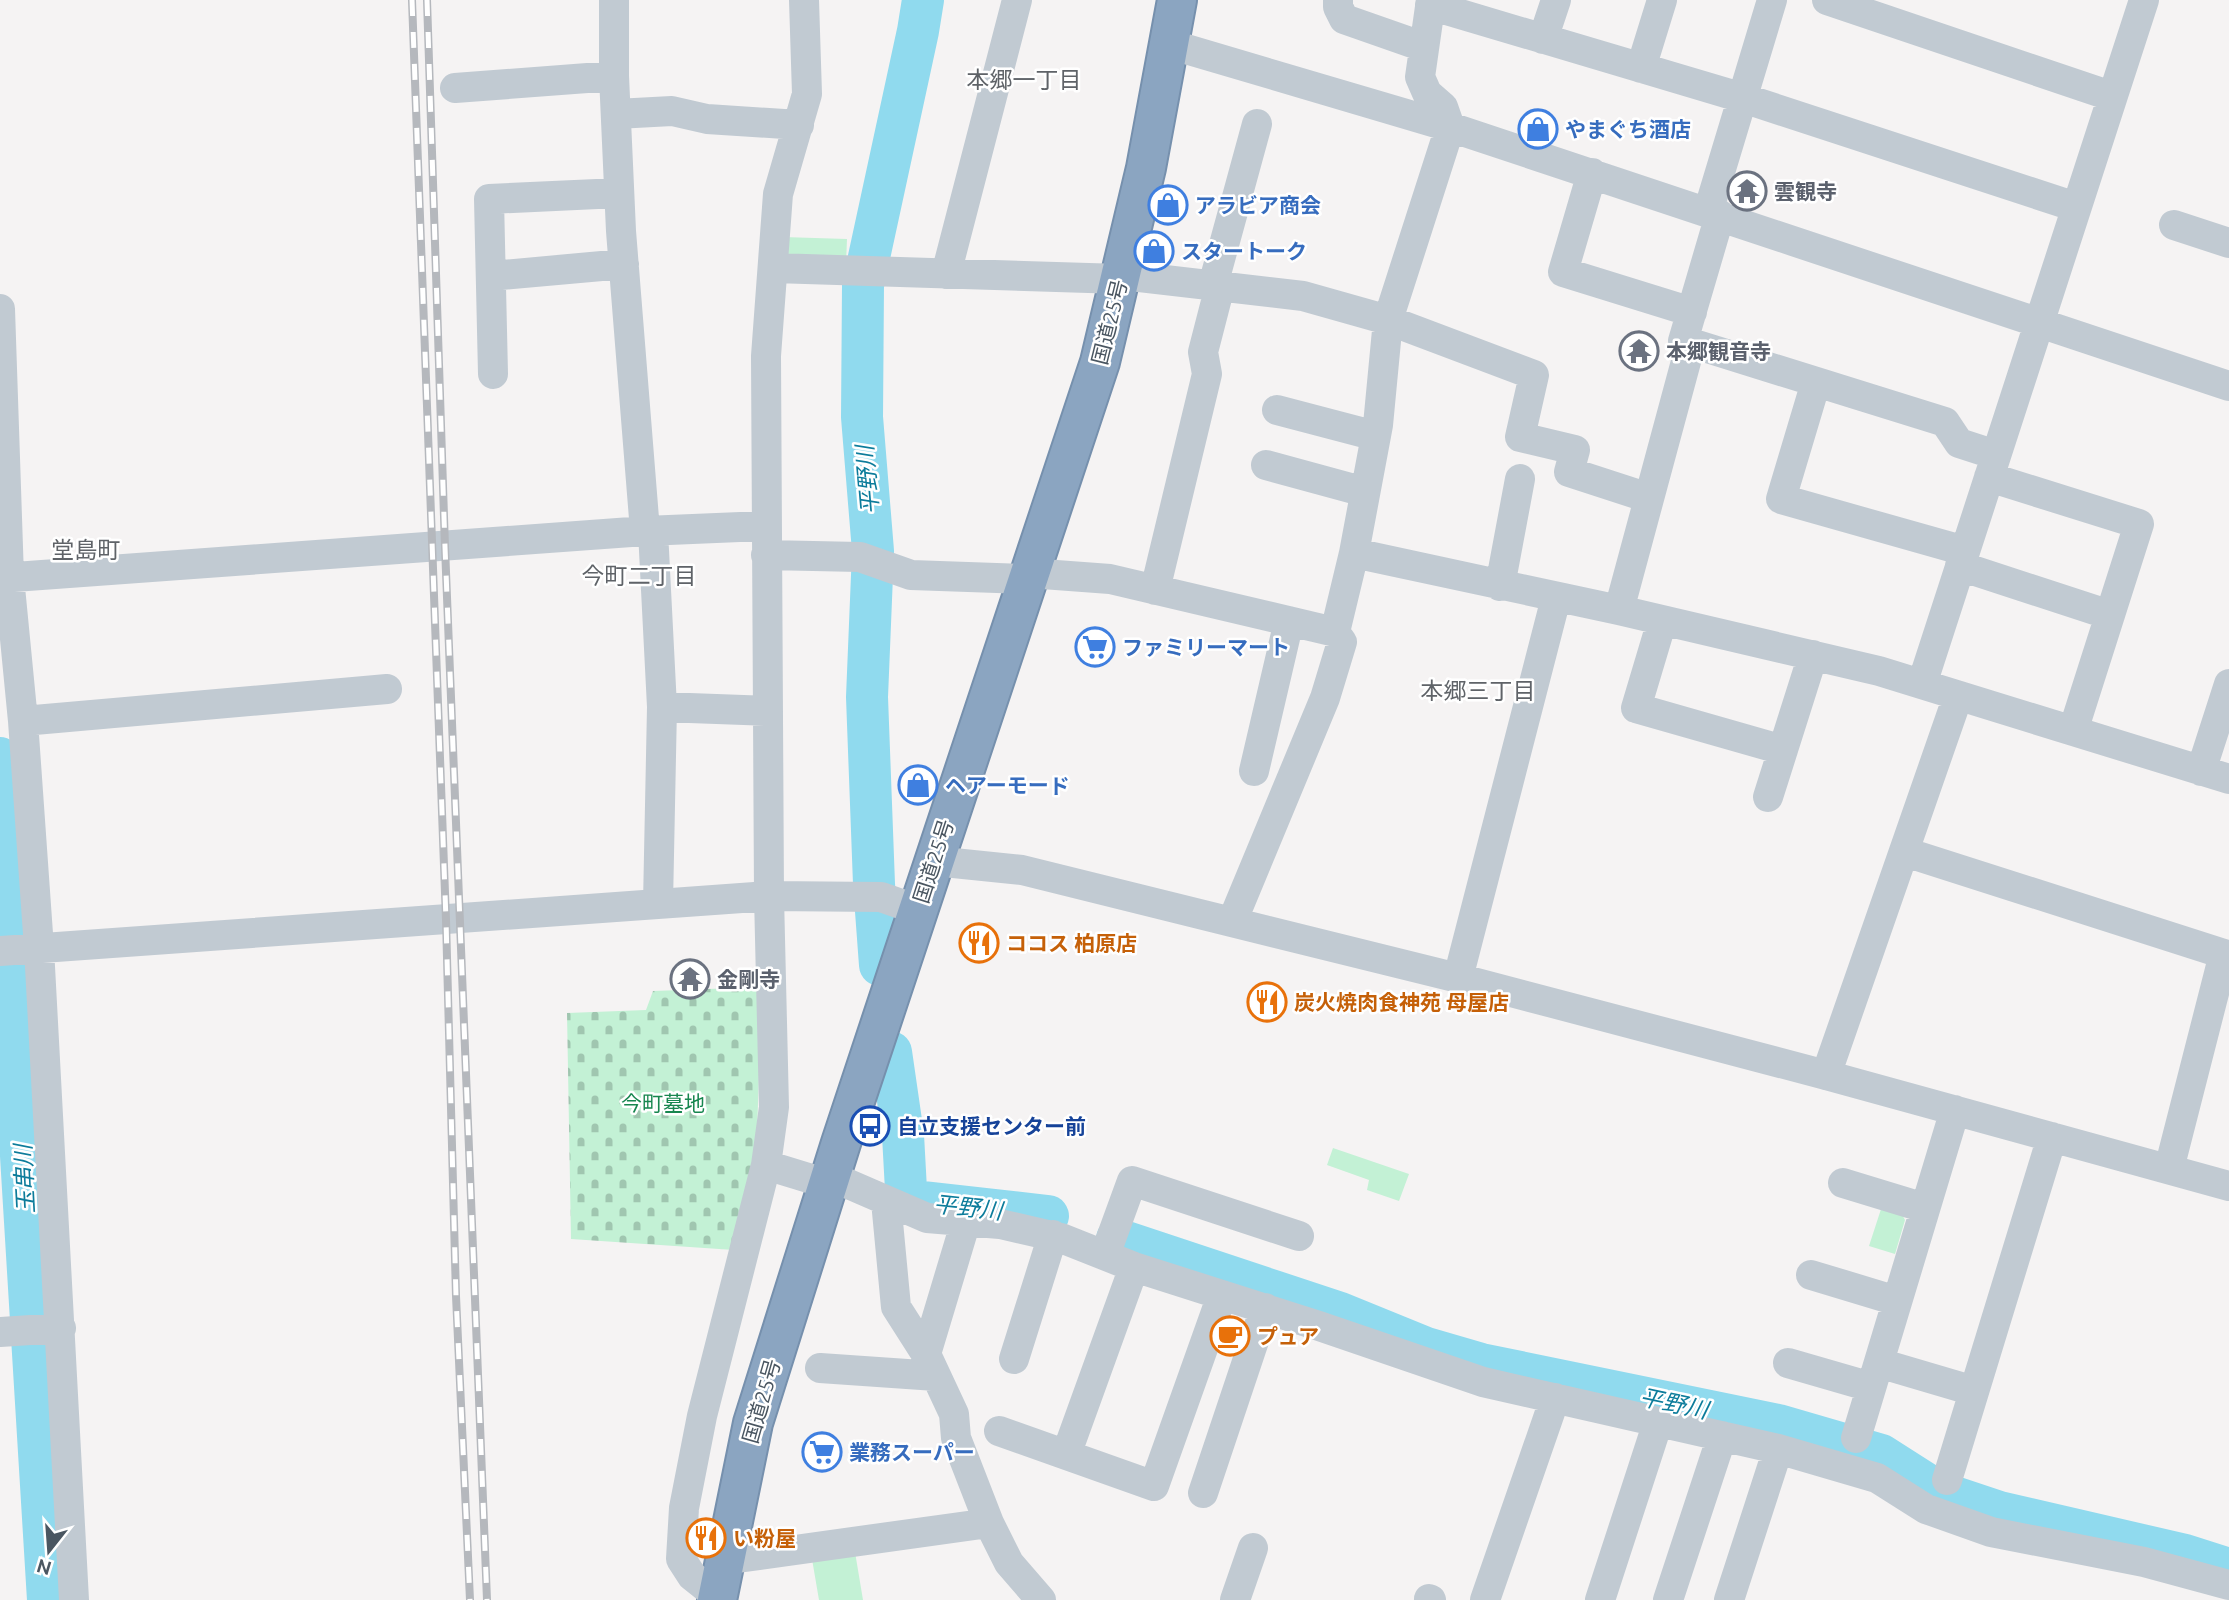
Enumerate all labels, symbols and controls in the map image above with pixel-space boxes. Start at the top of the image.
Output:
district label: 本郷一丁目 [967,67,1082,92]
shop icon: やまぐち酒店 [1517,108,1559,150]
place label: やまぐち酒店 [1565,117,1691,141]
temple icon: 雲観寺 [1726,170,1768,212]
place label: 雲観寺 [1774,179,1837,203]
shop icon: アラビア商会 [1147,184,1189,226]
place label: アラビア商会 [1195,193,1321,217]
shop icon: スタートーク [1133,230,1175,272]
place label: スタートーク [1181,239,1307,263]
street label: 国道25号 [1087,277,1131,367]
temple icon: 本郷観音寺 [1618,330,1660,372]
place label: 本郷観音寺 [1666,339,1771,363]
water label: 平野川 [851,442,882,515]
district label: 堂島町 [52,537,121,562]
district label: 今町二丁目 [582,563,697,588]
supermarket icon: ファミリーマート [1074,626,1116,668]
place label: ファミリーマート [1122,635,1290,659]
district label: 本郷三丁目 [1421,678,1536,703]
shop icon: ヘアーモード [897,764,939,806]
place label: ヘアーモード [945,773,1070,797]
street label: 国道25号 [908,816,958,906]
restaurant icon: ココス 柏原店 [958,922,1000,964]
place label: ココス 柏原店 [1006,931,1137,955]
temple icon: 金剛寺 [669,958,711,1000]
place label: 金剛寺 [717,967,780,991]
restaurant icon: 炭火焼肉食神苑 母屋店 [1246,981,1288,1023]
place label: 炭火焼肉食神苑 母屋店 [1294,990,1509,1014]
park label: 今町墓地 [621,1091,705,1115]
bus stop icon: 自立支援センター前 [849,1105,891,1147]
place label: 自立支援センター前 [897,1114,1086,1138]
water label: 玉串川 [10,1141,38,1214]
water label: 平野川 [932,1191,1007,1223]
cafe icon: プュア [1209,1315,1251,1357]
place label: プュア [1257,1324,1319,1348]
street label: 国道25号 [738,1356,784,1446]
water label: 平野川 [1638,1384,1713,1423]
supermarket icon: 業務スーパー [801,1431,843,1473]
place label: 業務スーパー [849,1440,975,1464]
north arrow [14,1516,84,1586]
restaurant icon: い粉屋 [685,1517,727,1559]
place label: い粉屋 [733,1526,796,1550]
text: N [34,1555,54,1580]

